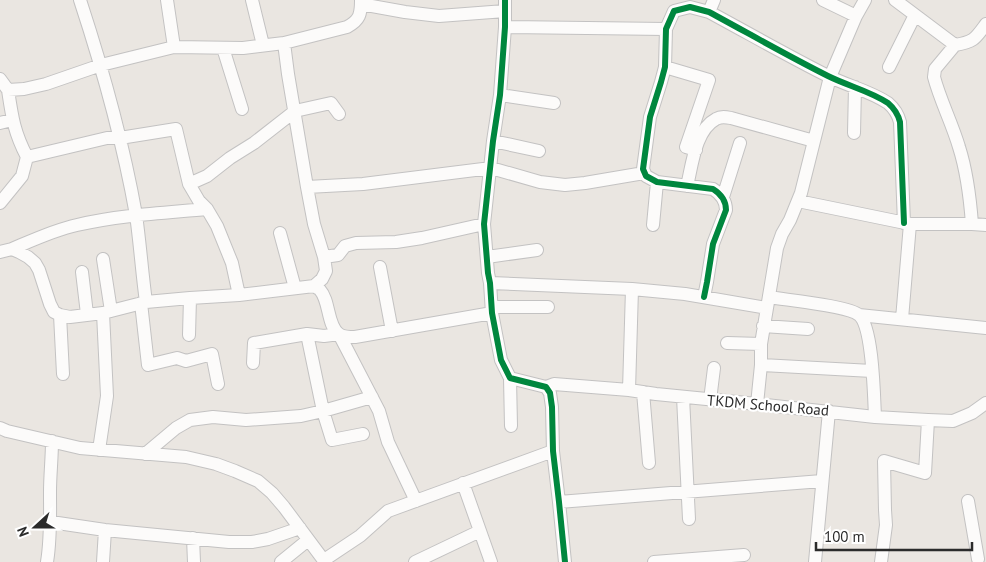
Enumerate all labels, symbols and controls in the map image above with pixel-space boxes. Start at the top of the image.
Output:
street label: TKDM School Road [706,390,830,420]
north arrow [10,502,60,552]
scale bar [816,520,972,552]
text: N [13,524,33,539]
text: 100 m [824,527,865,546]

